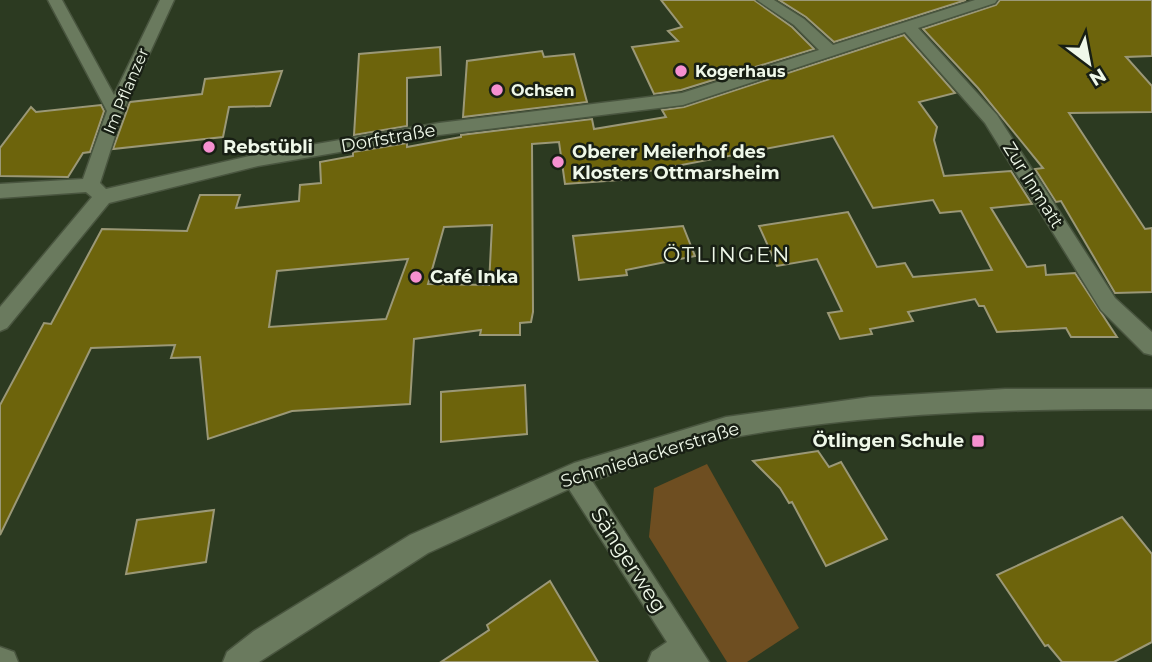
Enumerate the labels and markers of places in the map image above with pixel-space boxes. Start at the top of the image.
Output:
place label: Kogerhaus [695,62,786,81]
marker: Kogerhaus [673,63,689,79]
place label: Ochsen [511,81,575,100]
marker: Ochsen [489,82,505,98]
place label: Rebstübli [223,136,313,158]
marker: Rebstübli [201,139,217,155]
place label: Oberer Meierhof des Klosters Ottmarsheim [572,141,780,184]
marker: Oberer Meierhof des Klosters Ottmarsheim [550,154,566,170]
place label: Café Inka [430,266,518,288]
marker: Café Inka [408,269,424,285]
place label: Ötlingen Schule [812,430,964,452]
marker: Ötlingen Schule [970,433,986,449]

